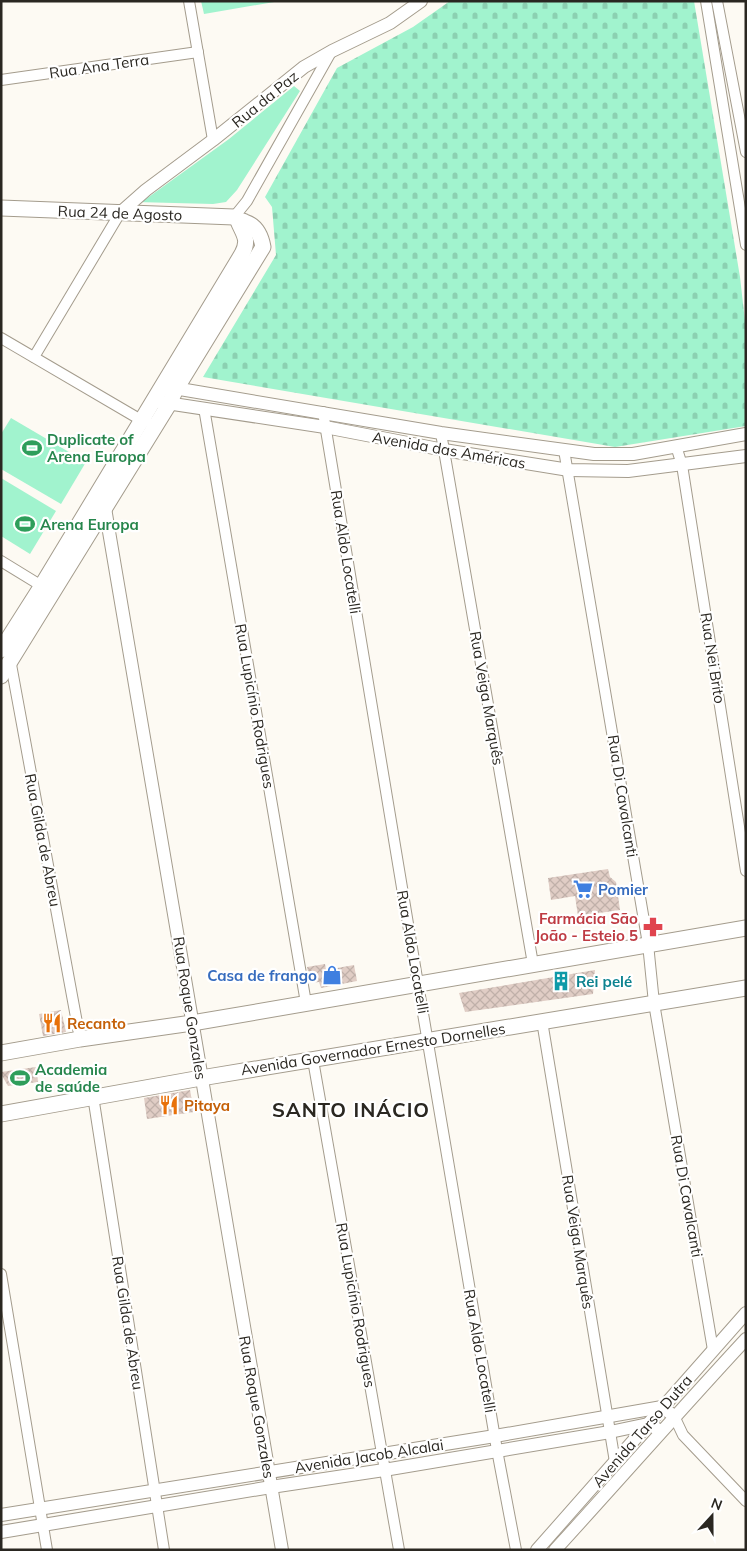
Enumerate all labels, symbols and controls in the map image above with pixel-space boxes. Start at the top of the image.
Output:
street label: Rua Ana Terra [48,50,150,82]
street label: Rua da Paz [228,66,302,132]
street label: Rua 24 de Agosto [57,201,183,225]
street label: Avenida das Américas [371,427,527,473]
place label: Duplicate of Arena Europa [47,430,146,466]
sports icon: Duplicate of Arena Europa [21,437,43,459]
street label: Rua Aldo Locatelli [327,489,365,615]
sports icon: Arena Europa [14,513,36,535]
place label: Arena Europa [40,515,139,534]
street label: Rua Nei Brito [696,611,730,705]
street label: Rua Lupicínio Rodrigues [231,622,279,790]
street label: Rua Veiga Marquês [466,630,508,766]
street label: Rua Di Cavalcanti [604,733,642,859]
street label: Rua Gilda de Abreu [21,772,65,908]
supermarket icon: Pomier [572,878,594,900]
place label: Pomier [598,880,648,899]
street label: Rua Aldo Locatelli [393,889,433,1015]
place label: Farmácia São João - Esteio 5 [535,909,638,945]
pharmacy icon: Farmácia São João - Esteio 5 [642,916,664,938]
street label: Rua Roque Gonzales [169,935,211,1081]
shop icon: Casa de frango [321,964,343,986]
place label: Casa de frango [207,966,317,985]
building icon: Rei pelé [550,970,572,992]
place label: Rei pelé [576,972,632,991]
restaurant icon: Recanto [41,1012,63,1034]
place label: Recanto [67,1014,126,1033]
street label: Avenida Governador Ernesto Dornelles [239,1019,507,1079]
place label: Academia de saúde [35,1060,107,1096]
sports icon: Academia de saúde [9,1067,31,1089]
restaurant icon: Pitaya [158,1094,180,1116]
place label: Pitaya [184,1096,230,1115]
district label: SANTO INÁCIO [272,1097,430,1122]
street label: Rua Di Cavalcanti [667,1133,707,1259]
street label: Rua Veiga Marquês [558,1173,598,1311]
street label: Rua Lupicínio Rodrigues [332,1221,380,1389]
street label: Rua Gilda de Abreu [108,1255,148,1391]
street label: Rua Aldo Locatelli [460,1288,500,1414]
street label: Rua Roque Gonzales [235,1334,279,1480]
street label: Avenida Tarso Dutra [588,1371,696,1491]
street label: Avenida Jacob Alcalai [293,1435,445,1477]
north arrow [687,1491,737,1541]
text: N [708,1494,725,1514]

